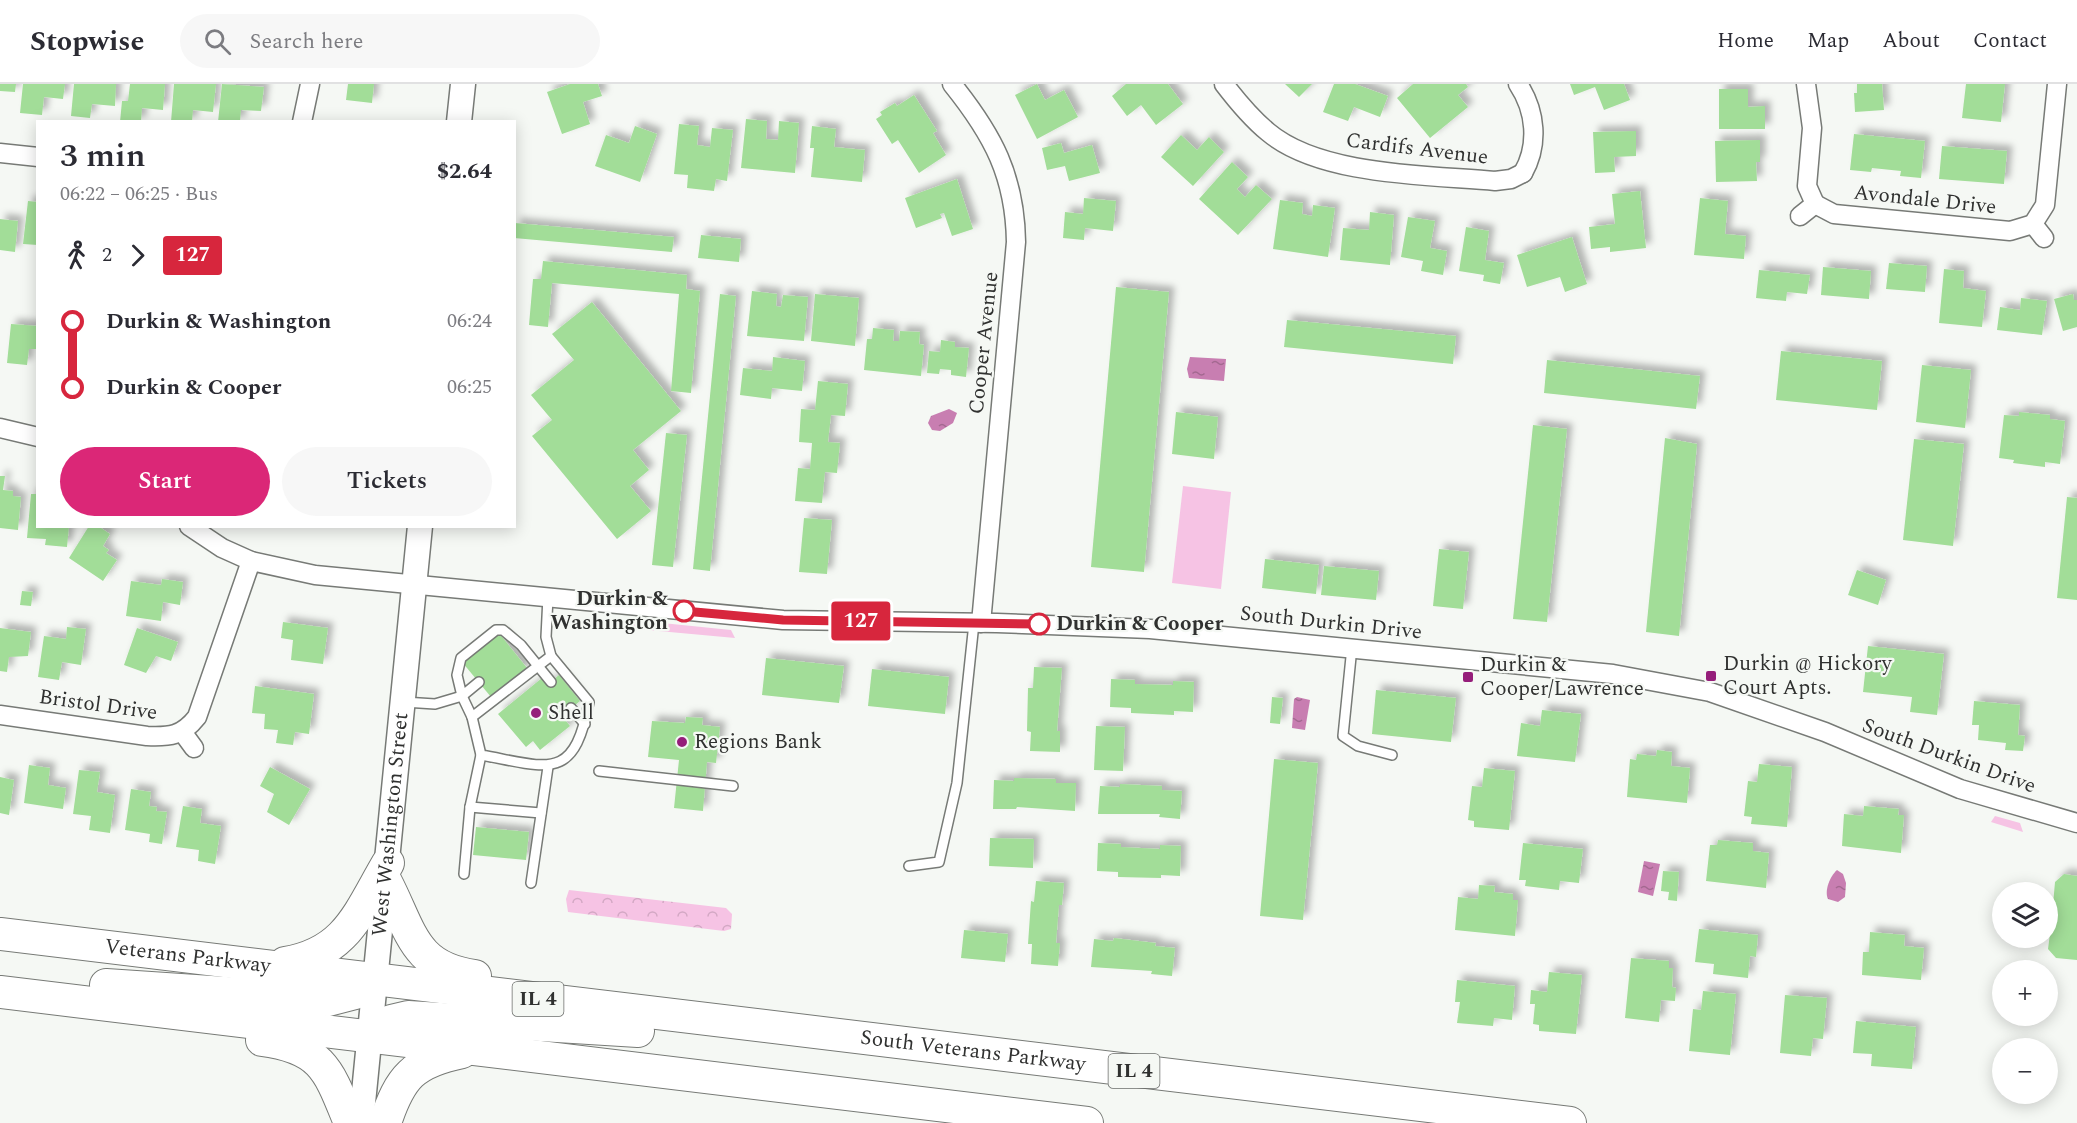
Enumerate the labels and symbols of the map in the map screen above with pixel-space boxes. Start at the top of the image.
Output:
street label: Cardifs Avenue [1344,124,1490,174]
street label: Avondale Drive [1852,177,1998,223]
street label: Cooper Avenue [961,270,1007,416]
place label: Durkin & Washington [550,583,668,639]
street label: South Durkin Drive [1238,598,1424,648]
marker: Durkin & Washington [673,600,695,622]
line badge: 127 [826,602,896,640]
place label: Durkin & Cooper [1056,608,1223,640]
marker: Durkin & Cooper [1028,613,1050,635]
place label: Durkin @ Hickory Court Apts. [1723,648,1893,704]
place label: Durkin & Cooper/Lawrence [1480,649,1644,705]
marker: Durkin @ Hickory Court Apts. [1704,669,1718,683]
marker: Durkin & Cooper/Lawrence [1461,670,1475,684]
street label: Bristol Drive [37,681,159,729]
place label: Shell [548,697,594,729]
marker: Shell [529,706,543,720]
street label: South Durkin Drive [1858,710,2040,802]
street label: West Washington Street [364,711,418,938]
place label: Regions Bank [694,726,822,758]
marker: Regions Bank [675,735,689,749]
street label: Veterans Parkway [103,931,273,983]
road number: IL 4 [512,982,564,1016]
street label: South Veterans Parkway [859,1022,1088,1081]
road number: IL 4 [1108,1054,1160,1088]

